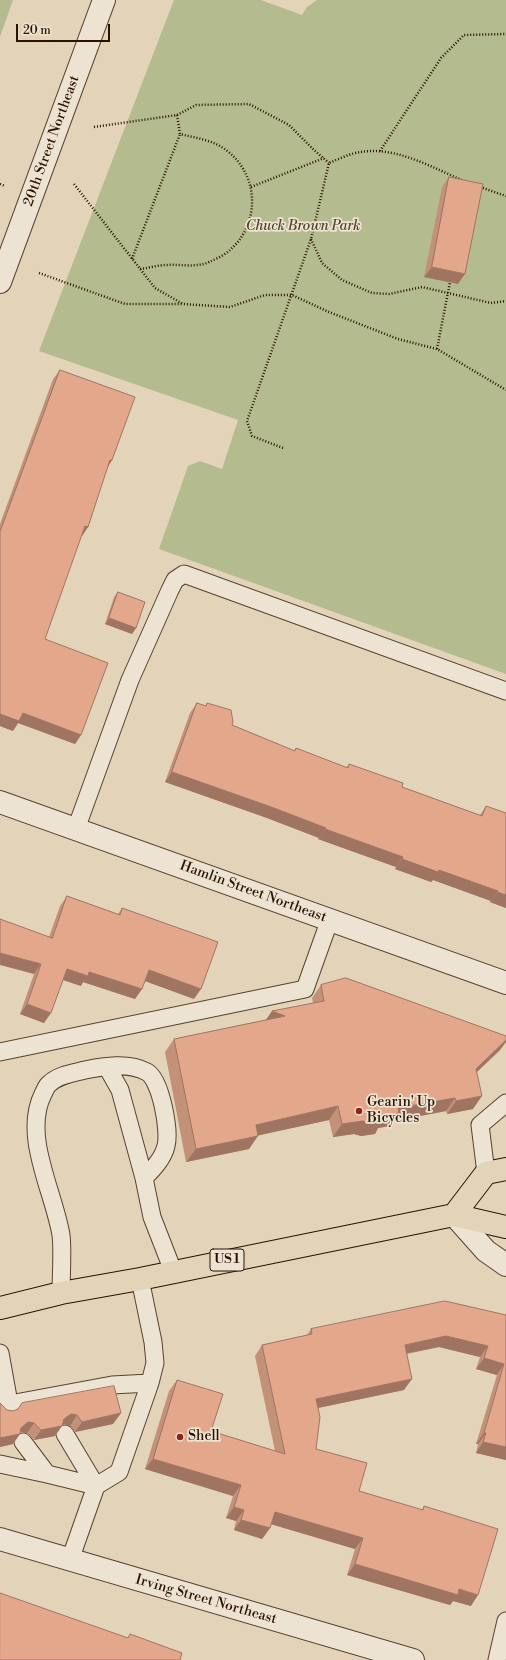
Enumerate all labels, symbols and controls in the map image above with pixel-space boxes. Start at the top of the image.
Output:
scale bar [18,16,112,42]
text: 20 m [23,23,51,38]
street label: 20th Street Northeast [21,73,83,209]
park label: Chuck Brown Park [246,219,360,235]
street label: Hamlin Street Northeast [177,858,329,926]
place label: Gearin' Up Bicycles [367,1095,435,1128]
marker: Gearin' Up Bicycles [354,1106,364,1116]
road number: US 1 [210,1249,244,1271]
place label: Shell [188,1429,220,1445]
marker: Shell [175,1432,185,1442]
street label: Irving Street Northeast [133,1572,279,1628]

